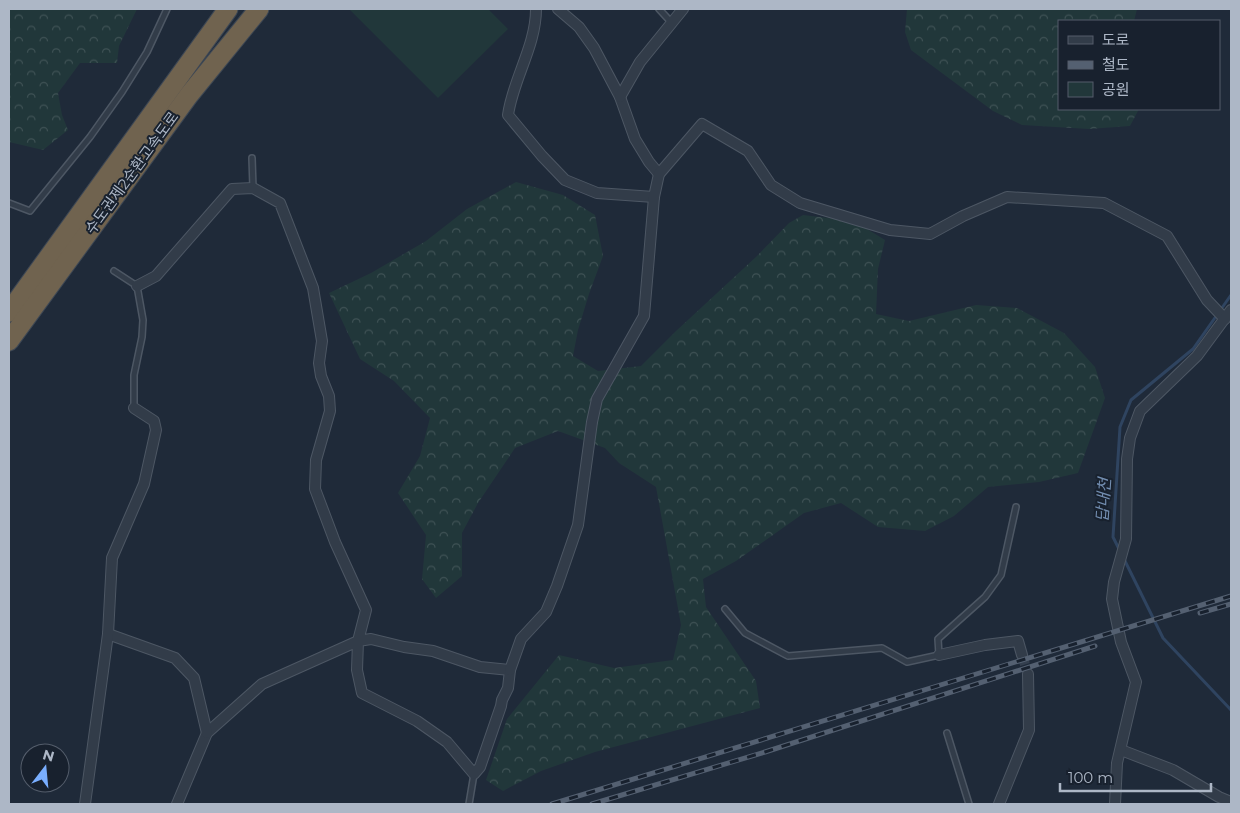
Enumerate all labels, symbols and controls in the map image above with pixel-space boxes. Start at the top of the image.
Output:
legend [1058,20,1220,110]
text: 도로 [1102,30,1130,49]
text: 철도 [1102,55,1130,74]
text: 공원 [1102,80,1130,99]
street label: 수도권제2순환고속도로 [81,108,182,238]
water label: 답내천 [1092,475,1115,523]
north arrow [20,743,70,793]
text: N [41,745,57,766]
scale bar [1060,760,1211,792]
text: 100 m [1068,768,1113,787]

